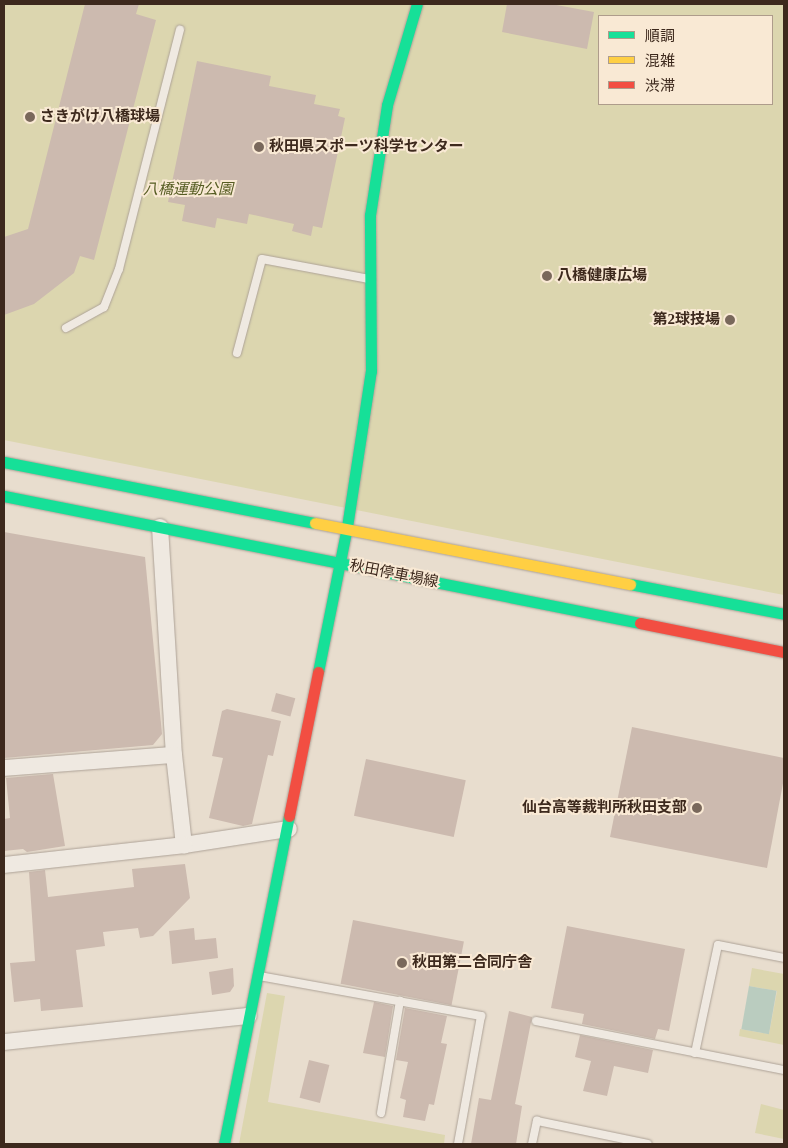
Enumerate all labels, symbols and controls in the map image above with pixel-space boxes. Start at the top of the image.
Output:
legend [598,15,773,105]
text: 順調 [645,28,675,44]
text: 混雑 [645,53,675,69]
text: 渋滞 [645,78,675,94]
place label: さきがけ八橋球場 [40,108,160,126]
marker: さきがけ八橋球場 [24,111,36,123]
place label: 秋田県スポーツ科学センター [269,138,464,156]
marker: 秋田県スポーツ科学センター [253,141,265,153]
park label: 八橋運動公園 [143,181,233,199]
place label: 八橋健康広場 [557,267,647,285]
marker: 八橋健康広場 [541,270,553,282]
place label: 第2球技場 [653,311,720,329]
marker: 第2球技場 [724,314,736,326]
street label: 秋田停車場線 [348,557,440,591]
place label: 仙台高等裁判所秋田支部 [522,799,687,817]
marker: 仙台高等裁判所秋田支部 [691,802,703,814]
place label: 秋田第二合同庁舎 [412,954,532,972]
marker: 秋田第二合同庁舎 [396,957,408,969]

